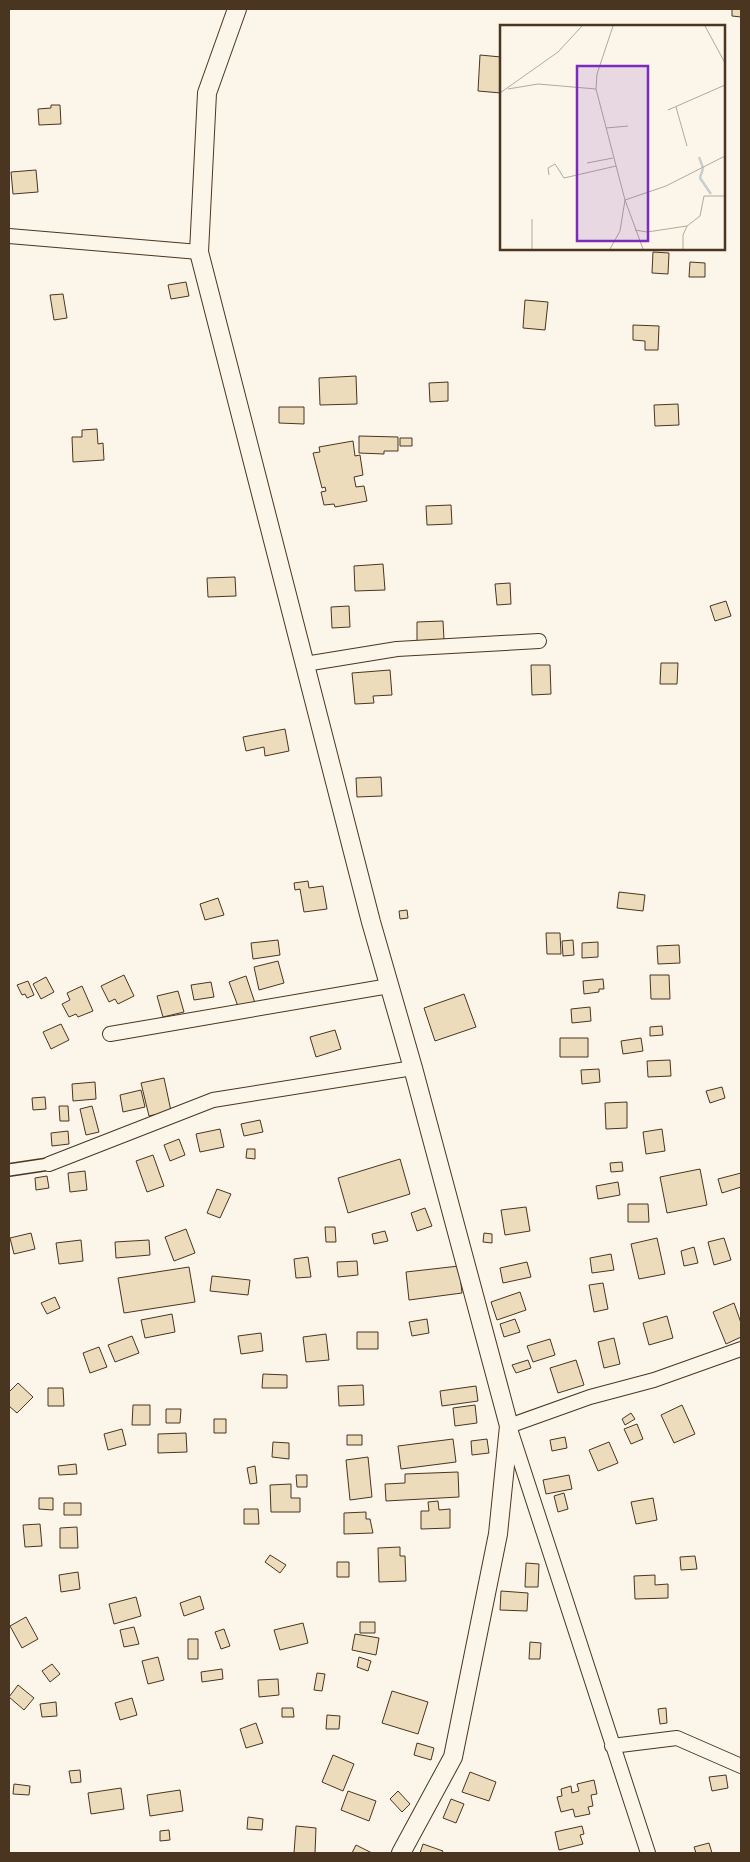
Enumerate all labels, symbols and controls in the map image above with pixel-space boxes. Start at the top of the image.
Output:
inset map [500,25,725,250]

